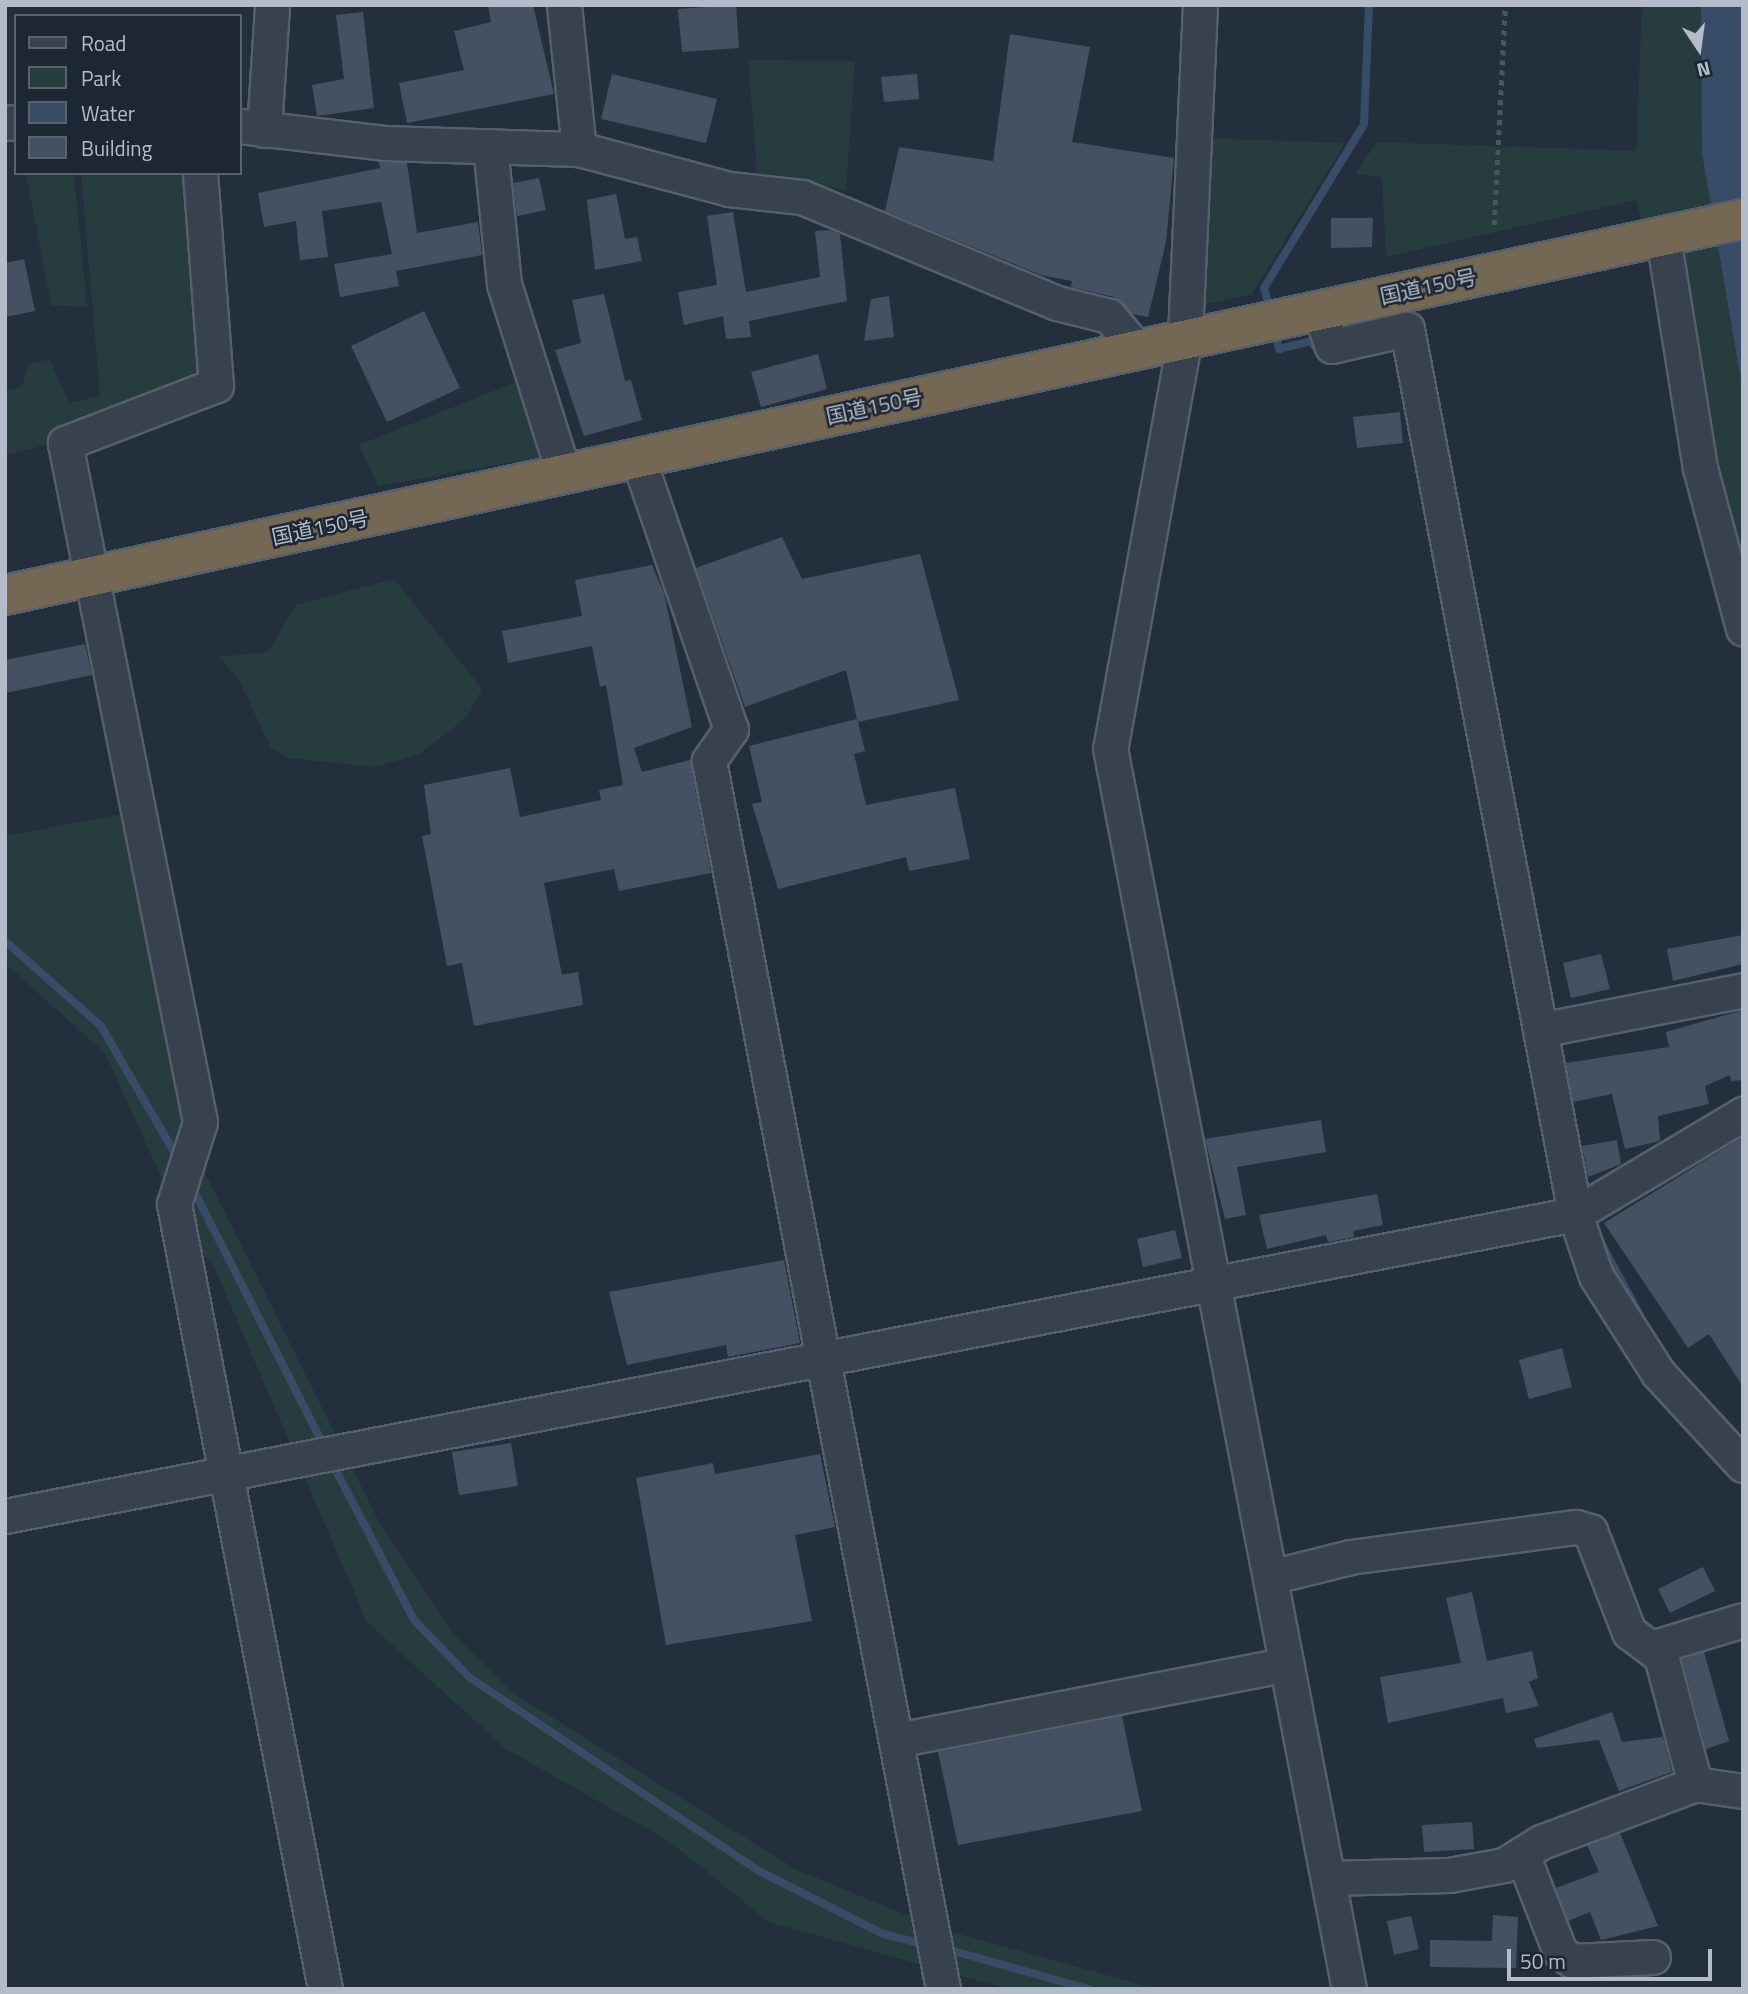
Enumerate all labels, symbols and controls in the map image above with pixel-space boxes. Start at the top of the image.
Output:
legend [14,14,242,175]
north arrow [1664,14,1734,84]
text: Road [81,27,126,59]
text: N [1694,54,1714,86]
text: Park [81,62,121,94]
text: Water [81,97,135,129]
text: Building [81,132,152,164]
street label: 国道150号 [1377,263,1479,309]
street label: 国道150号 [823,383,925,429]
street label: 国道150号 [269,504,371,550]
scale bar [1510,1934,1715,1978]
text: 50 m [1520,1945,1566,1977]

